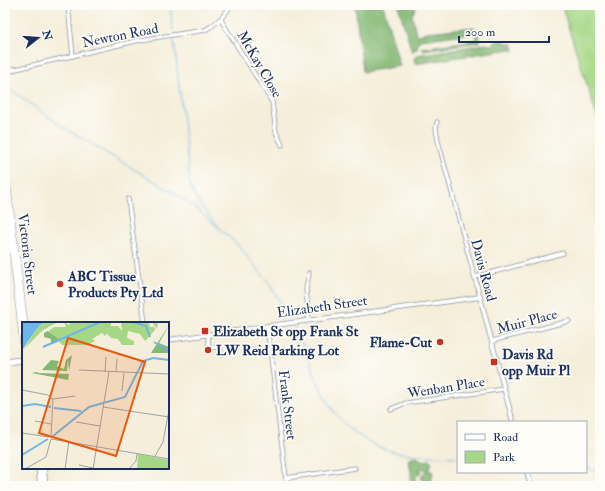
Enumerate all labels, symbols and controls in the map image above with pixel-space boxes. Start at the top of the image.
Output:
north arrow [18,18,58,58]
scale bar [459,18,549,44]
street label: Newton Road [80,20,160,51]
text: 200 m [465,25,496,40]
text: N [39,28,55,43]
street label: McKay Close [233,28,286,101]
street label: Victoria Street [14,212,41,296]
street label: Davis Road [467,237,500,303]
place label: ABC Tissue Products Pty Ltd [67,268,163,302]
marker: ABC Tissue Products Pty Ltd [55,279,65,289]
street label: Elizabeth Street [276,292,369,321]
street label: Muir Place [495,305,559,338]
inset map [22,322,169,469]
place label: Elizabeth St opp Frank St [213,323,359,341]
marker: Elizabeth St opp Frank St [200,326,210,336]
place label: Flame-Cut [369,334,432,351]
marker: Flame-Cut [435,337,445,347]
place label: LW Reid Parking Lot [216,342,340,360]
marker: LW Reid Parking Lot [203,345,213,355]
place label: Davis Rd opp Muir Pl [502,346,570,380]
marker: Davis Rd opp Muir Pl [489,357,499,367]
street label: Frank Street [275,369,300,441]
street label: Wenban Place [405,373,486,402]
legend [457,421,587,473]
text: Road [493,430,518,445]
text: Park [493,450,515,465]

